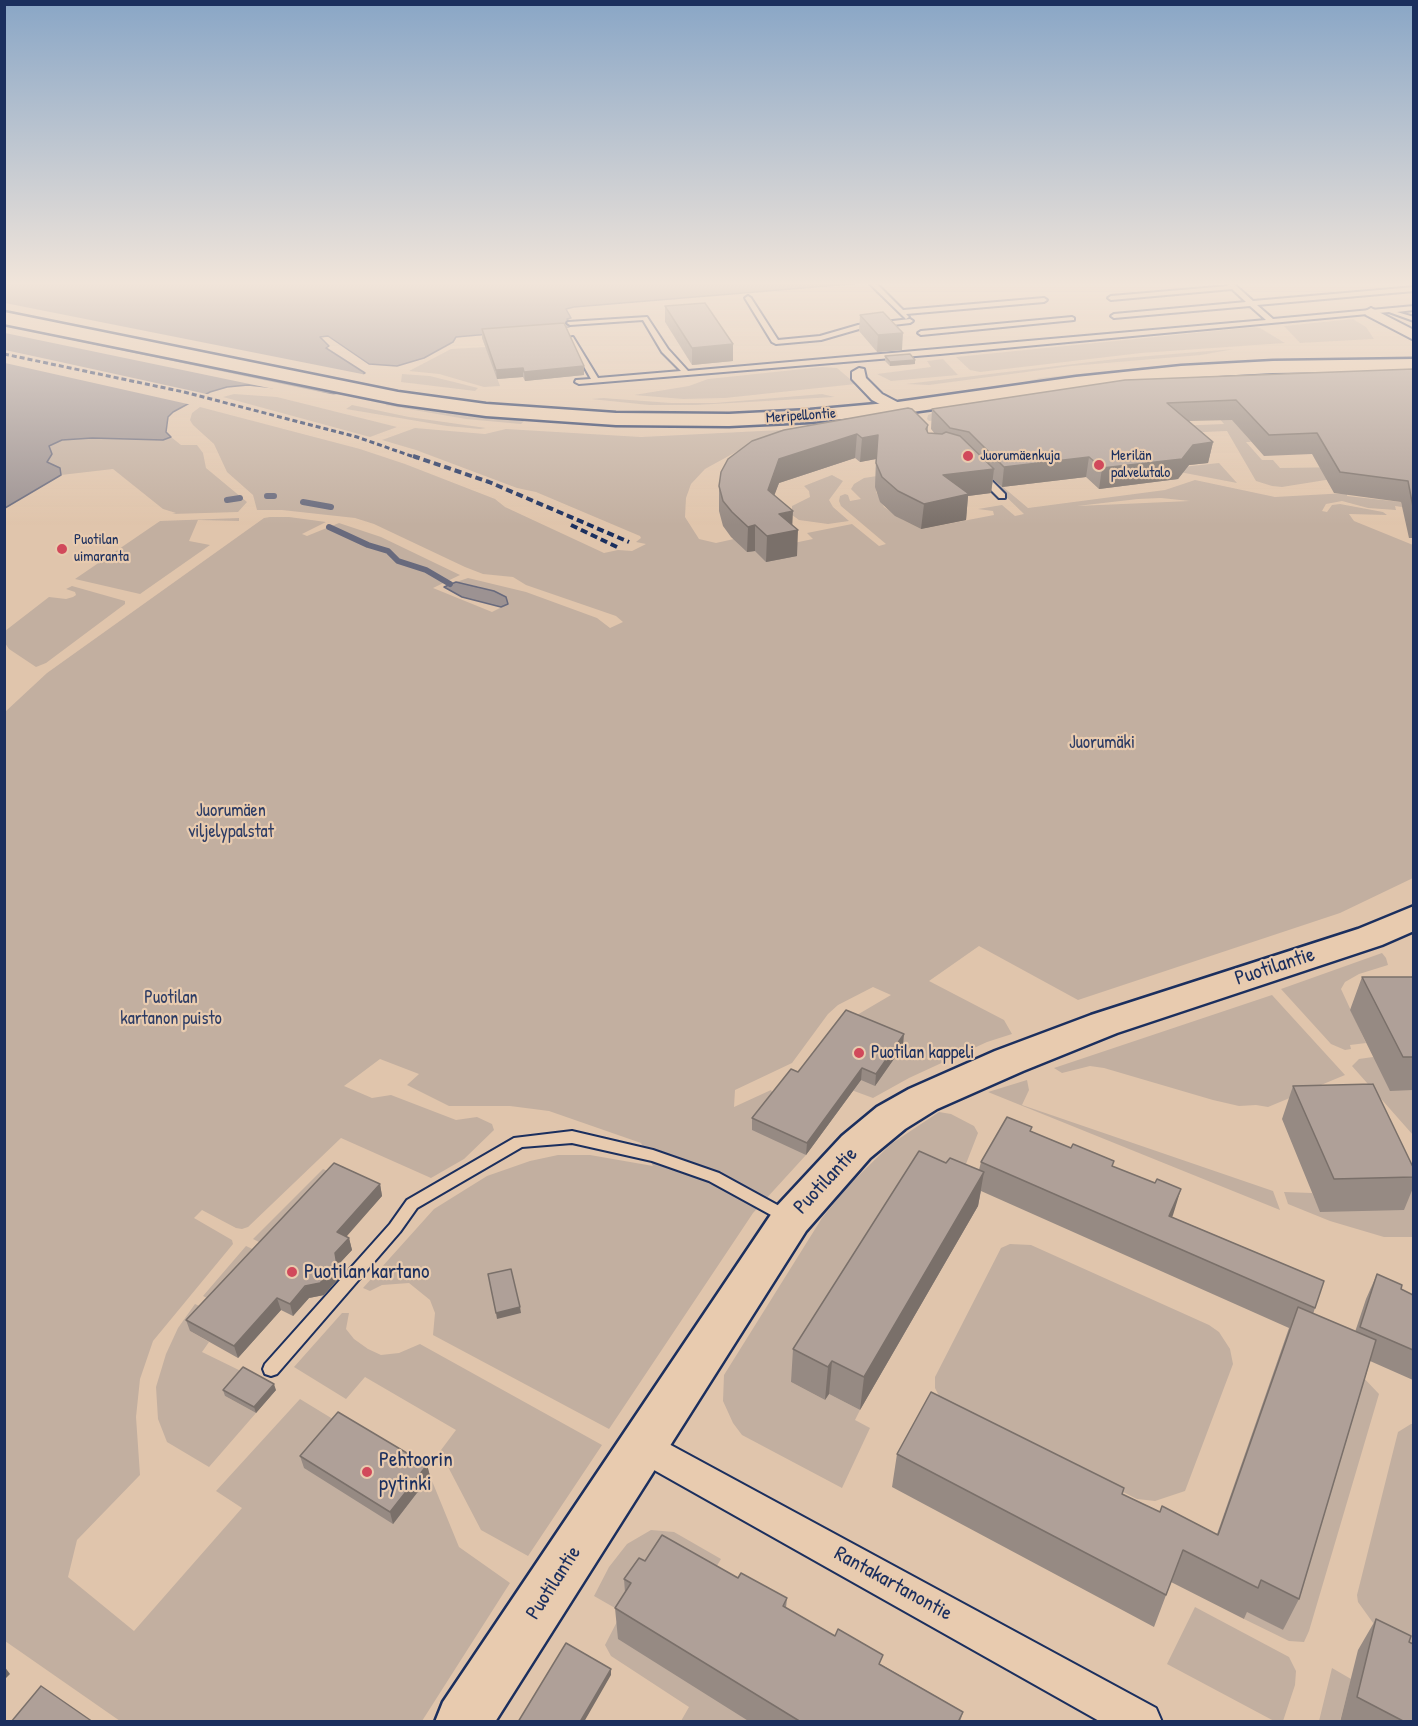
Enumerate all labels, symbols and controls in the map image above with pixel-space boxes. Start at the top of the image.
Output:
street label: Meripellontie [765,405,837,427]
place label: Juorumäenkuja [980,447,1060,465]
place label: Merilän palvelutalo [1111,447,1170,482]
marker: Juorumäenkuja [961,449,975,463]
marker: Merilän palvelutalo [1092,458,1106,472]
place label: Puotilan uimaranta [74,531,129,566]
marker: Puotilan uimaranta [55,542,69,556]
park label: Juorumäki [1069,732,1135,754]
park label: Juorumäen viljelypalstat [188,800,274,842]
street label: Puotilantie [1232,942,1318,992]
park label: Puotilan kartanon puisto [120,987,222,1030]
place label: Puotilan kappeli [871,1042,974,1064]
marker: Puotilan kappeli [852,1046,866,1060]
street label: Puotilantie [789,1142,863,1220]
place label: Puotilan kartano [304,1259,429,1285]
marker: Puotilan kartano [285,1265,299,1279]
place label: Pehtoorin pytinki [379,1447,453,1497]
marker: Pehtoorin pytinki [360,1465,374,1479]
street label: Rantakartanontie [830,1541,956,1627]
street label: Puotilantie [521,1542,587,1624]

